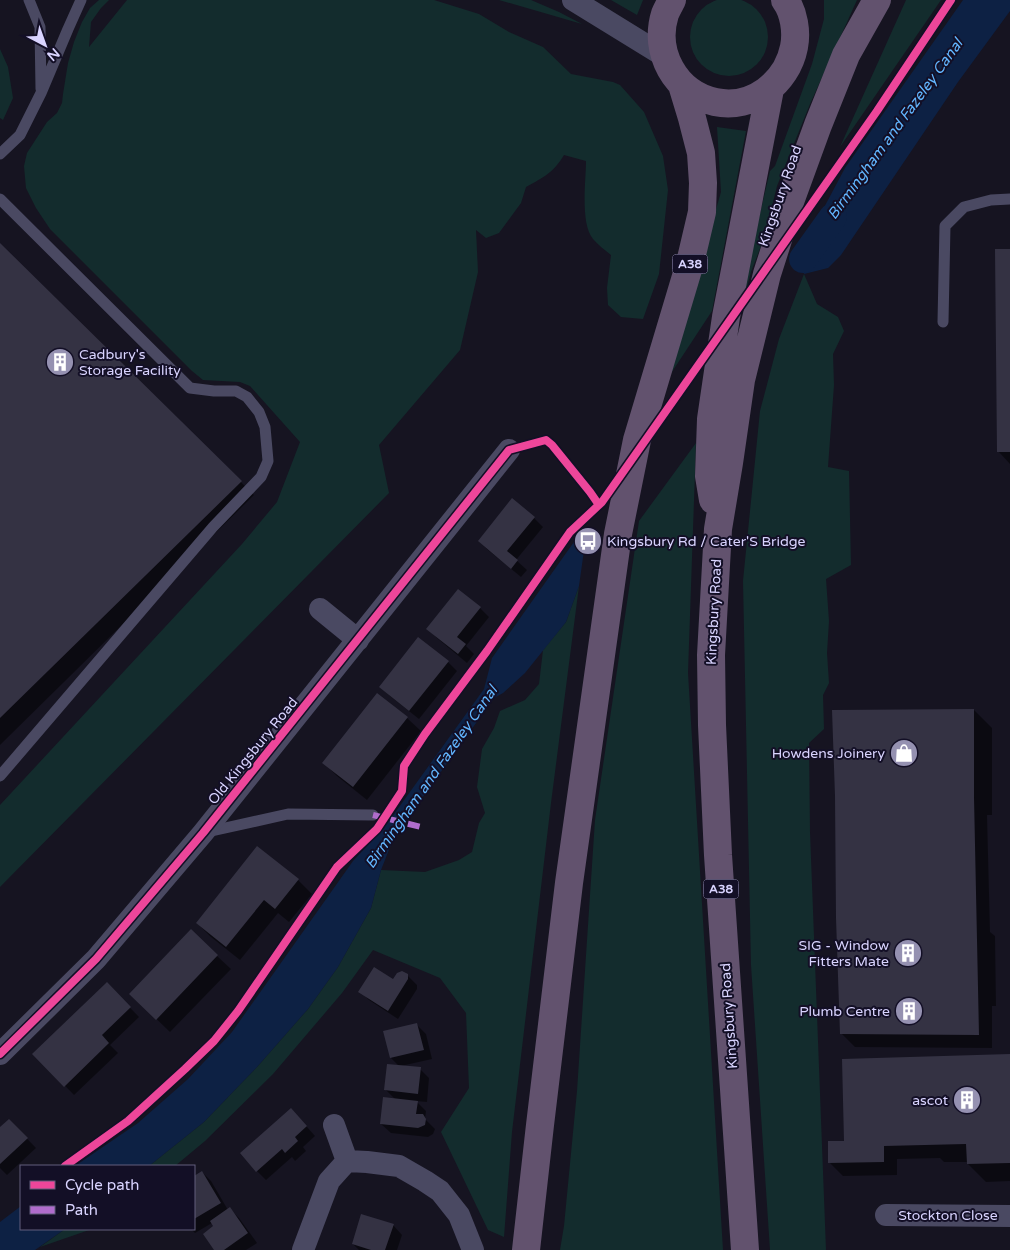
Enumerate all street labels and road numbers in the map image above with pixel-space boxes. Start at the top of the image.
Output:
street label: Kingsbury Road [755,143,805,249]
road number: A38 [672,254,708,274]
street label: Kingsbury Road [703,559,725,665]
street label: Old Kingsbury Road [204,694,302,808]
road number: A38 [704,880,738,899]
street label: Kingsbury Road [717,963,741,1069]
street label: Stockton Close [898,1207,998,1224]

